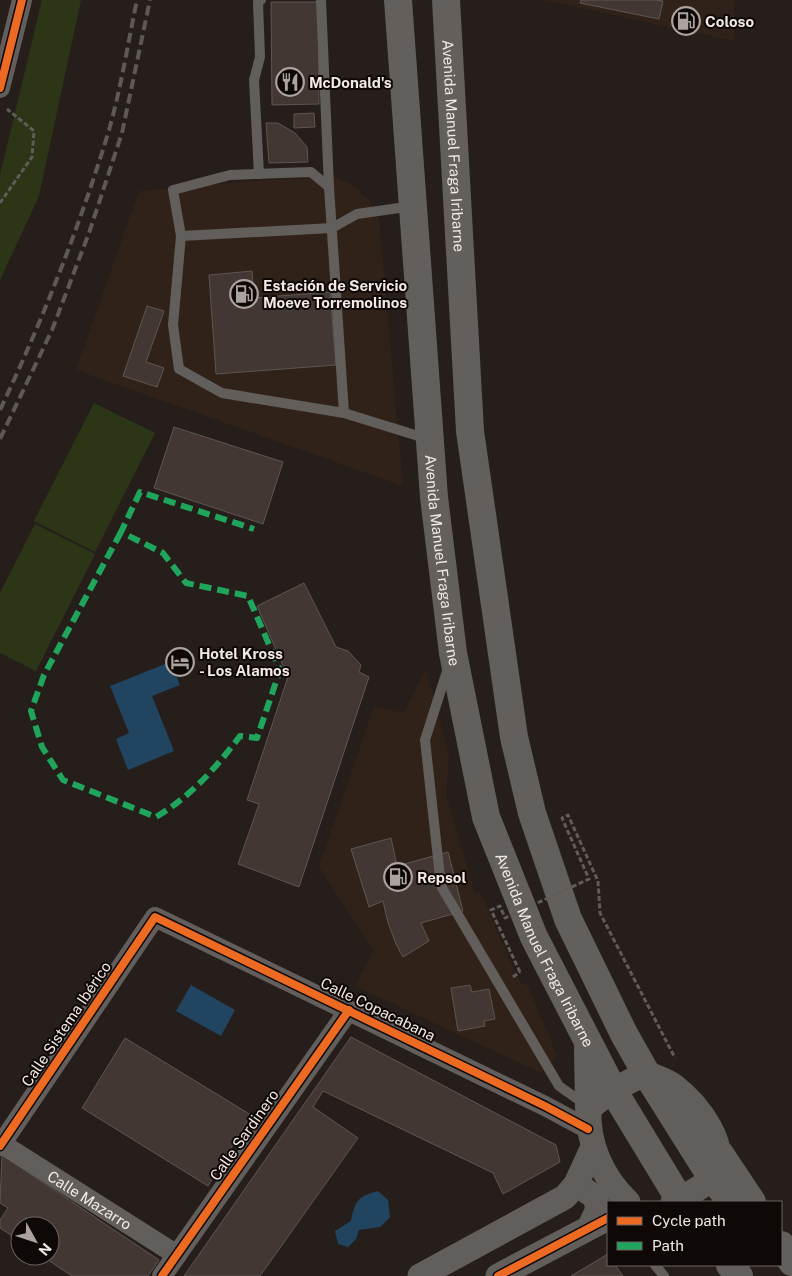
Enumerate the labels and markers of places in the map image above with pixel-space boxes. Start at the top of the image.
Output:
fuel station icon: Coloso [671,6,701,36]
place label: Coloso [705,13,754,30]
restaurant icon: McDonald's [275,67,305,97]
place label: McDonald's [309,74,392,91]
place label: Estación de Servicio Moeve Torremolinos [263,277,407,311]
fuel station icon: Estación de Servicio Moeve Torremolinos [229,279,259,309]
place label: Hotel Kross - Los Alamos [199,645,290,679]
hotel icon: Hotel Kross - Los Alamos [165,647,195,677]
fuel station icon: Repsol [383,862,413,892]
place label: Repsol [417,869,466,886]

